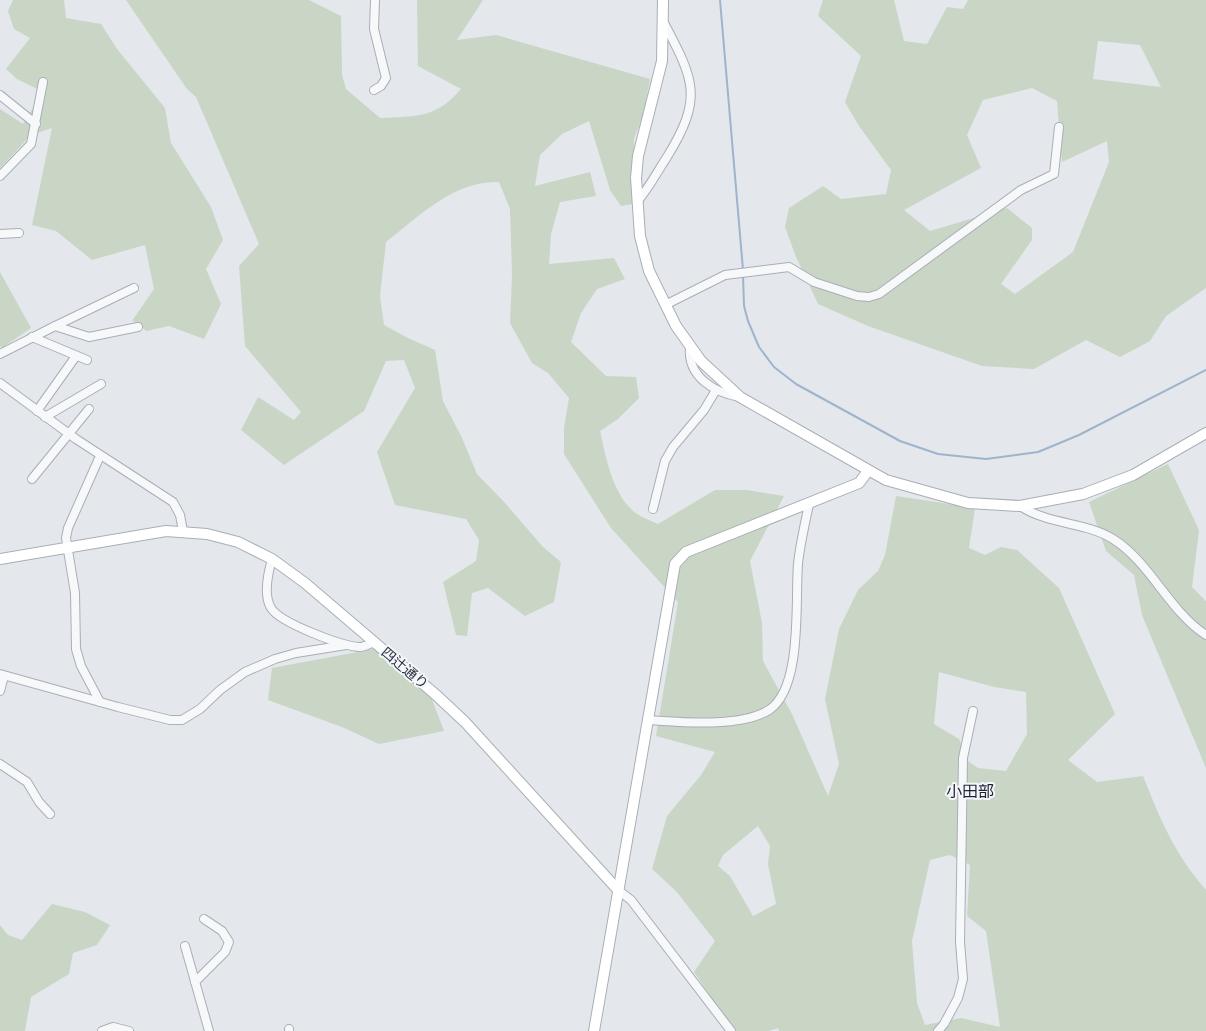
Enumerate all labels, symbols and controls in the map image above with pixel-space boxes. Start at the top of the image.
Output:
street label: 四辻通り [378,644,432,692]
district label: 小田部 [946,782,994,801]

